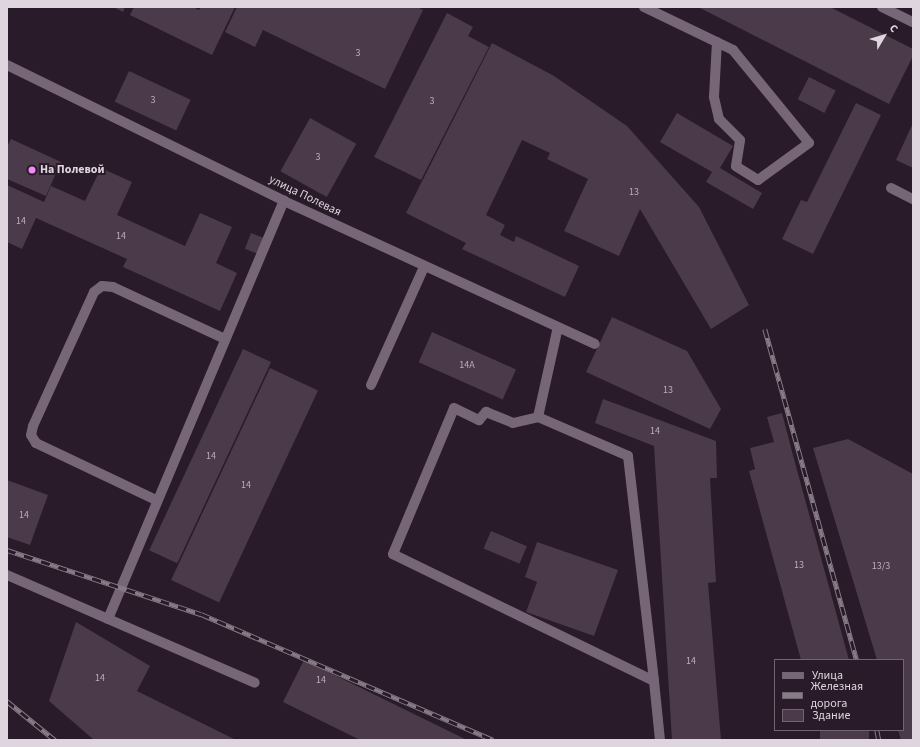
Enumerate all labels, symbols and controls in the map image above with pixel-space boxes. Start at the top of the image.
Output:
north arrow [864,16,904,56]
text: С [886,21,902,35]
house number: 3 [356,48,360,60]
house number: 3 [151,95,155,107]
house number: 3 [430,96,434,108]
house number: 3 [316,152,320,164]
place label: На Полевой [40,163,105,177]
marker: На Полевой [27,165,37,175]
street label: улица Полевая [266,172,344,220]
house number: 13 [629,187,639,199]
house number: 14 [16,216,26,228]
house number: 14 [116,231,126,243]
house number: 14А [459,360,475,372]
house number: 13 [663,385,673,397]
house number: 14 [650,426,660,438]
house number: 14 [206,451,216,463]
house number: 14 [241,480,251,492]
house number: 14 [19,510,29,522]
house number: 13 [794,560,804,572]
house number: 13/3 [872,561,890,573]
house number: 14 [686,656,696,668]
legend [774,659,904,731]
text: Улица [812,667,843,684]
house number: 14 [95,673,105,685]
house number: 14 [316,675,326,687]
text: Железная дорога [811,678,863,712]
text: Здание [812,707,851,724]

